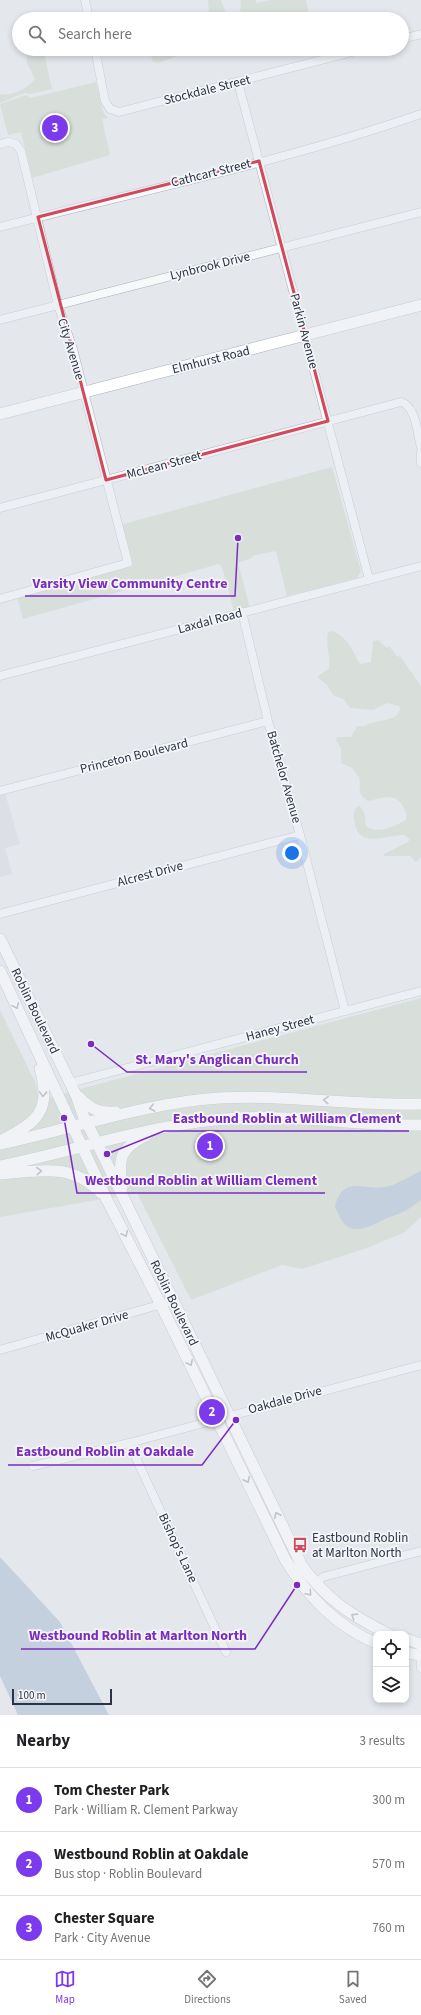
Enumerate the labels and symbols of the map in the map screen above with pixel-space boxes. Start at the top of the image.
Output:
street label: Stockdale Street [162,70,253,109]
pin: 3 [42,113,68,143]
street label: Cathcart Street [169,154,253,192]
street label: Lynbrook Drive [168,247,252,285]
street label: Parkin Avenue [285,291,323,371]
street label: City Avenue [53,316,89,382]
street label: Elmhurst Road [170,342,252,378]
street label: McLean Street [125,446,204,484]
callout: Varsity View Community Centre [25,570,235,596]
text: Varsity View Community Centre [32,574,227,594]
street label: Laxdal Road [176,604,244,638]
street label: Batchelor Avenue [262,729,306,825]
street label: Princeton Boulevard [78,734,190,778]
your location [282,843,302,863]
street label: Alcrest Drive [115,857,185,891]
street label: Roblin Boulevard [6,965,64,1057]
one-way arrow [11,1002,19,1010]
street label: Haney Street [244,1010,317,1046]
callout: St. Mary's Anglican Church [127,1046,307,1072]
text: St. Mary's Anglican Church [135,1050,299,1070]
one-way arrow [39,1091,48,1097]
one-way arrow [323,1096,329,1105]
one-way arrow [149,1103,155,1112]
callout: Eastbound Roblin at William Clement [164,1105,409,1131]
text: Eastbound Roblin at William Clement [173,1109,402,1129]
pin: 1 [197,1131,223,1161]
one-way arrow [36,1166,42,1175]
callout: Westbound Roblin at William Clement [77,1167,325,1193]
text: Westbound Roblin at William Clement [85,1171,318,1191]
one-way arrow [120,1230,127,1238]
street label: Roblin Boulevard [145,1257,203,1349]
street label: McQuaker Drive [43,1306,131,1346]
one-way arrow [185,1359,193,1366]
street label: Oakdale Drive [246,1382,324,1418]
pin: 2 [199,1397,225,1427]
callout: Eastbound Roblin at Oakdale [8,1439,202,1465]
text: Eastbound Roblin at Oakdale [16,1442,194,1462]
one-way arrow [242,1475,250,1483]
street label: Bishop's Lane [154,1510,202,1586]
one-way arrow [274,1511,282,1519]
place label: Eastbound Roblin at Marlton North [312,1529,408,1562]
bus stop icon: Eastbound Roblin at Marlton North [291,1536,309,1554]
one-way arrow [304,1589,311,1596]
one-way arrow [351,1613,358,1621]
callout: Westbound Roblin at Marlton North [21,1623,255,1649]
text: Westbound Roblin at Marlton North [29,1626,247,1646]
scale bar [12,1687,112,1706]

